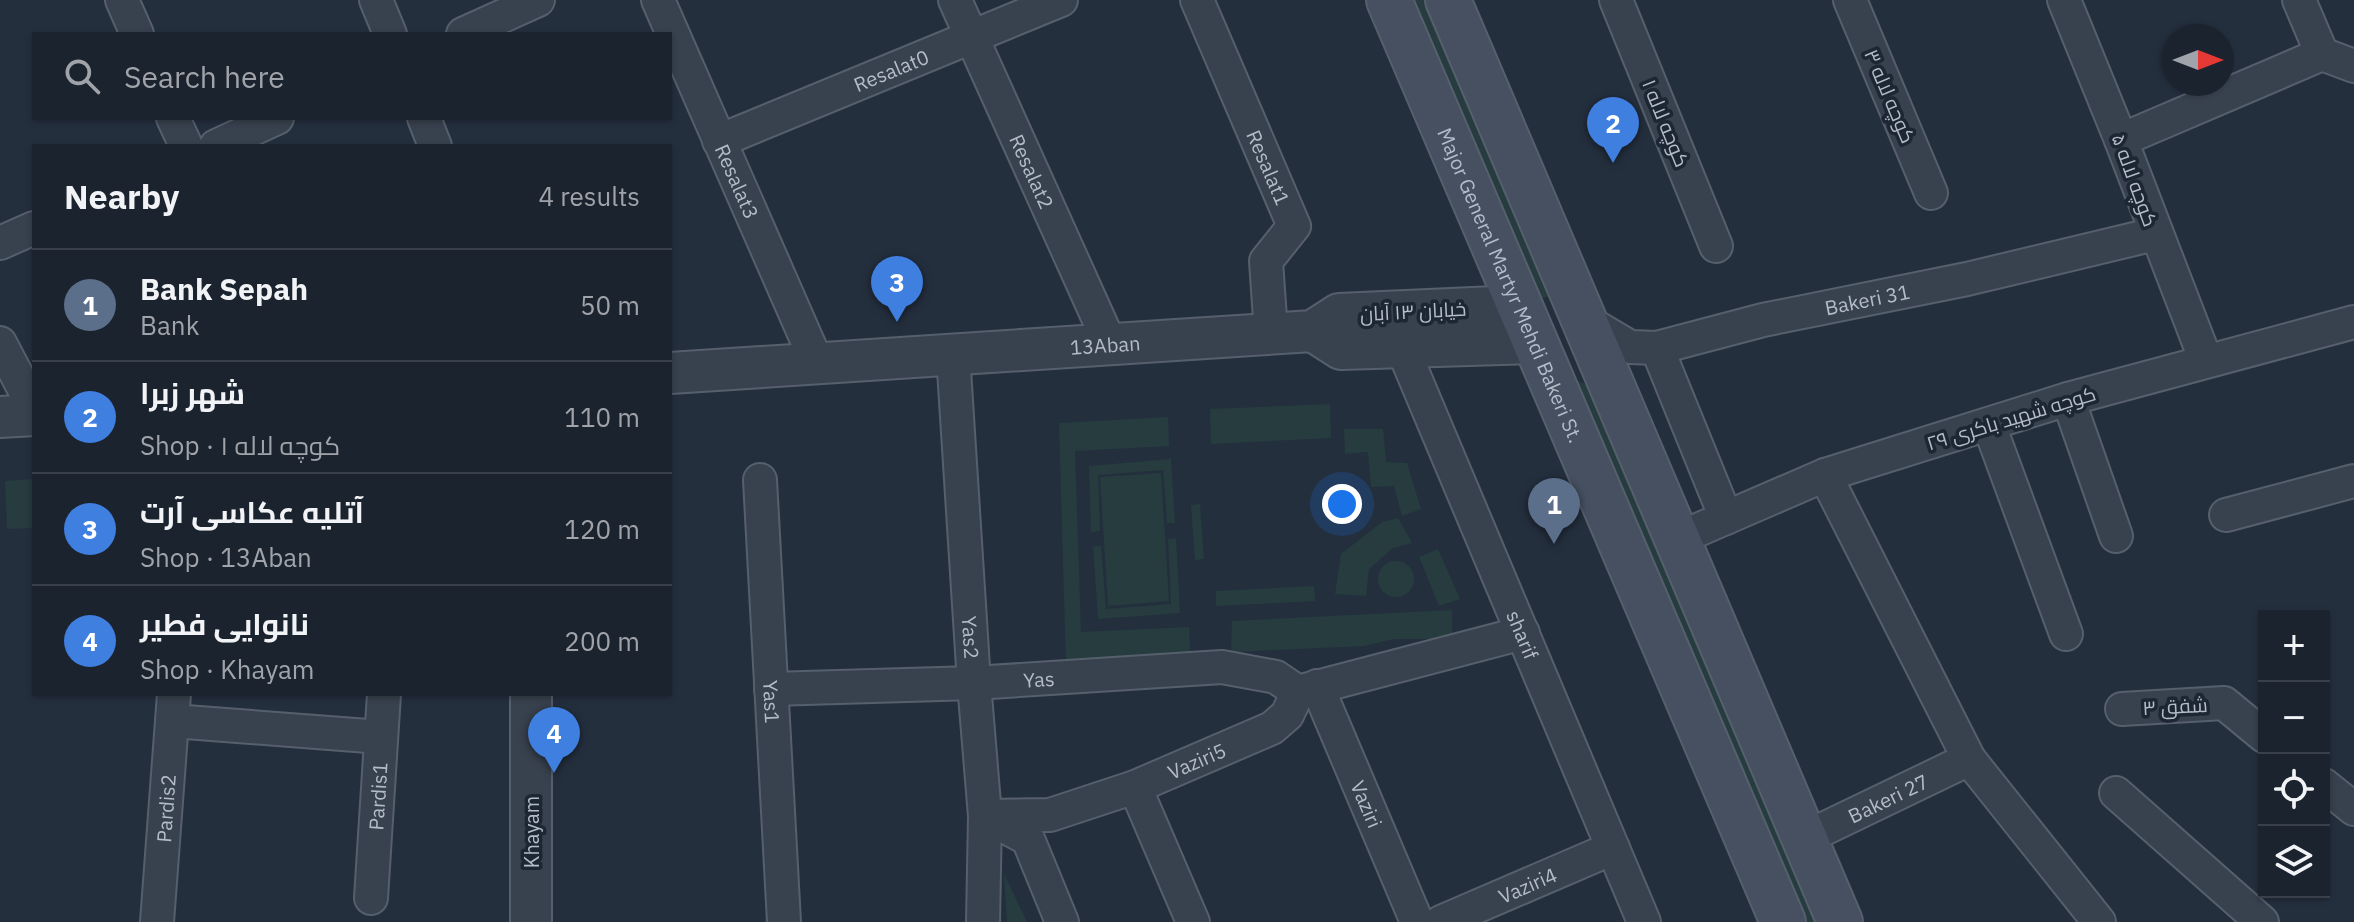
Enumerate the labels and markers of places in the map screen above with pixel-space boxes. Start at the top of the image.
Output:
pin: 2 [1587,97,1639,163]
pin: 3 [871,256,923,322]
pin: 1 [1528,478,1580,544]
pin: 4 [528,707,580,773]

